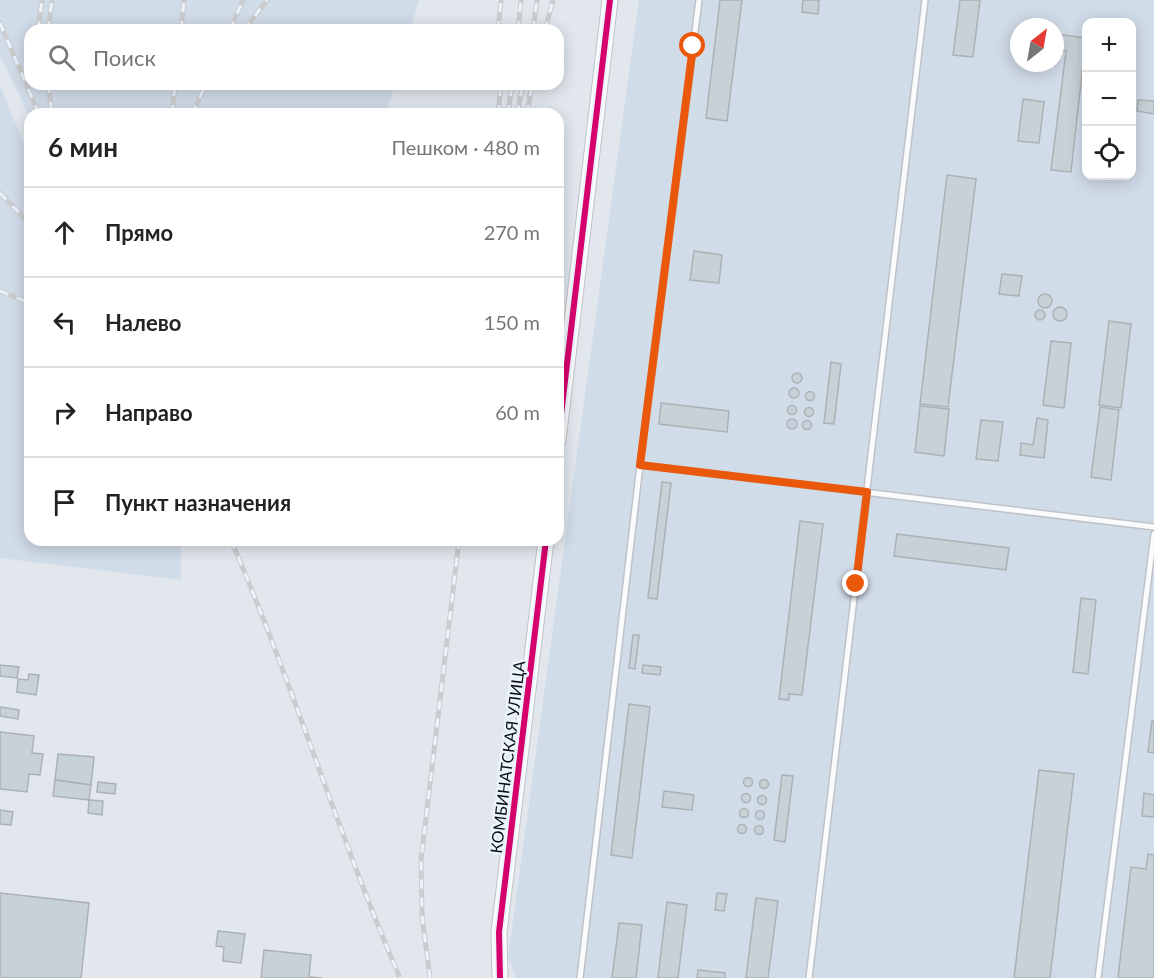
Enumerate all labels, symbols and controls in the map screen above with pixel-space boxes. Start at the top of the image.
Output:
north arrow [1010,18,1064,72]
map controls [1082,18,1136,180]
button: + [1082,18,1136,72]
search box [24,24,564,90]
route start [679,32,705,58]
icon: search [45,41,78,74]
text: Поиск [93,44,156,71]
button: − [1082,72,1136,126]
button: locate [1082,126,1136,180]
text: 6 мин [48,131,118,163]
text: Пешком · 480 m [391,135,540,159]
icon: ahead [48,216,81,249]
text: Прямо [105,219,173,246]
text: 270 m [484,220,540,244]
icon: left [48,306,81,339]
text: Налево [105,309,181,336]
text: 150 m [484,310,540,334]
icon: right [48,396,81,429]
text: Направо [105,399,193,426]
text: 60 m [495,400,540,424]
icon: arrive [48,486,81,519]
text: Пункт назначения [105,489,291,516]
route end [842,570,868,596]
street label: КОМБИНАТСКАЯ УЛИЦА [486,659,528,854]

